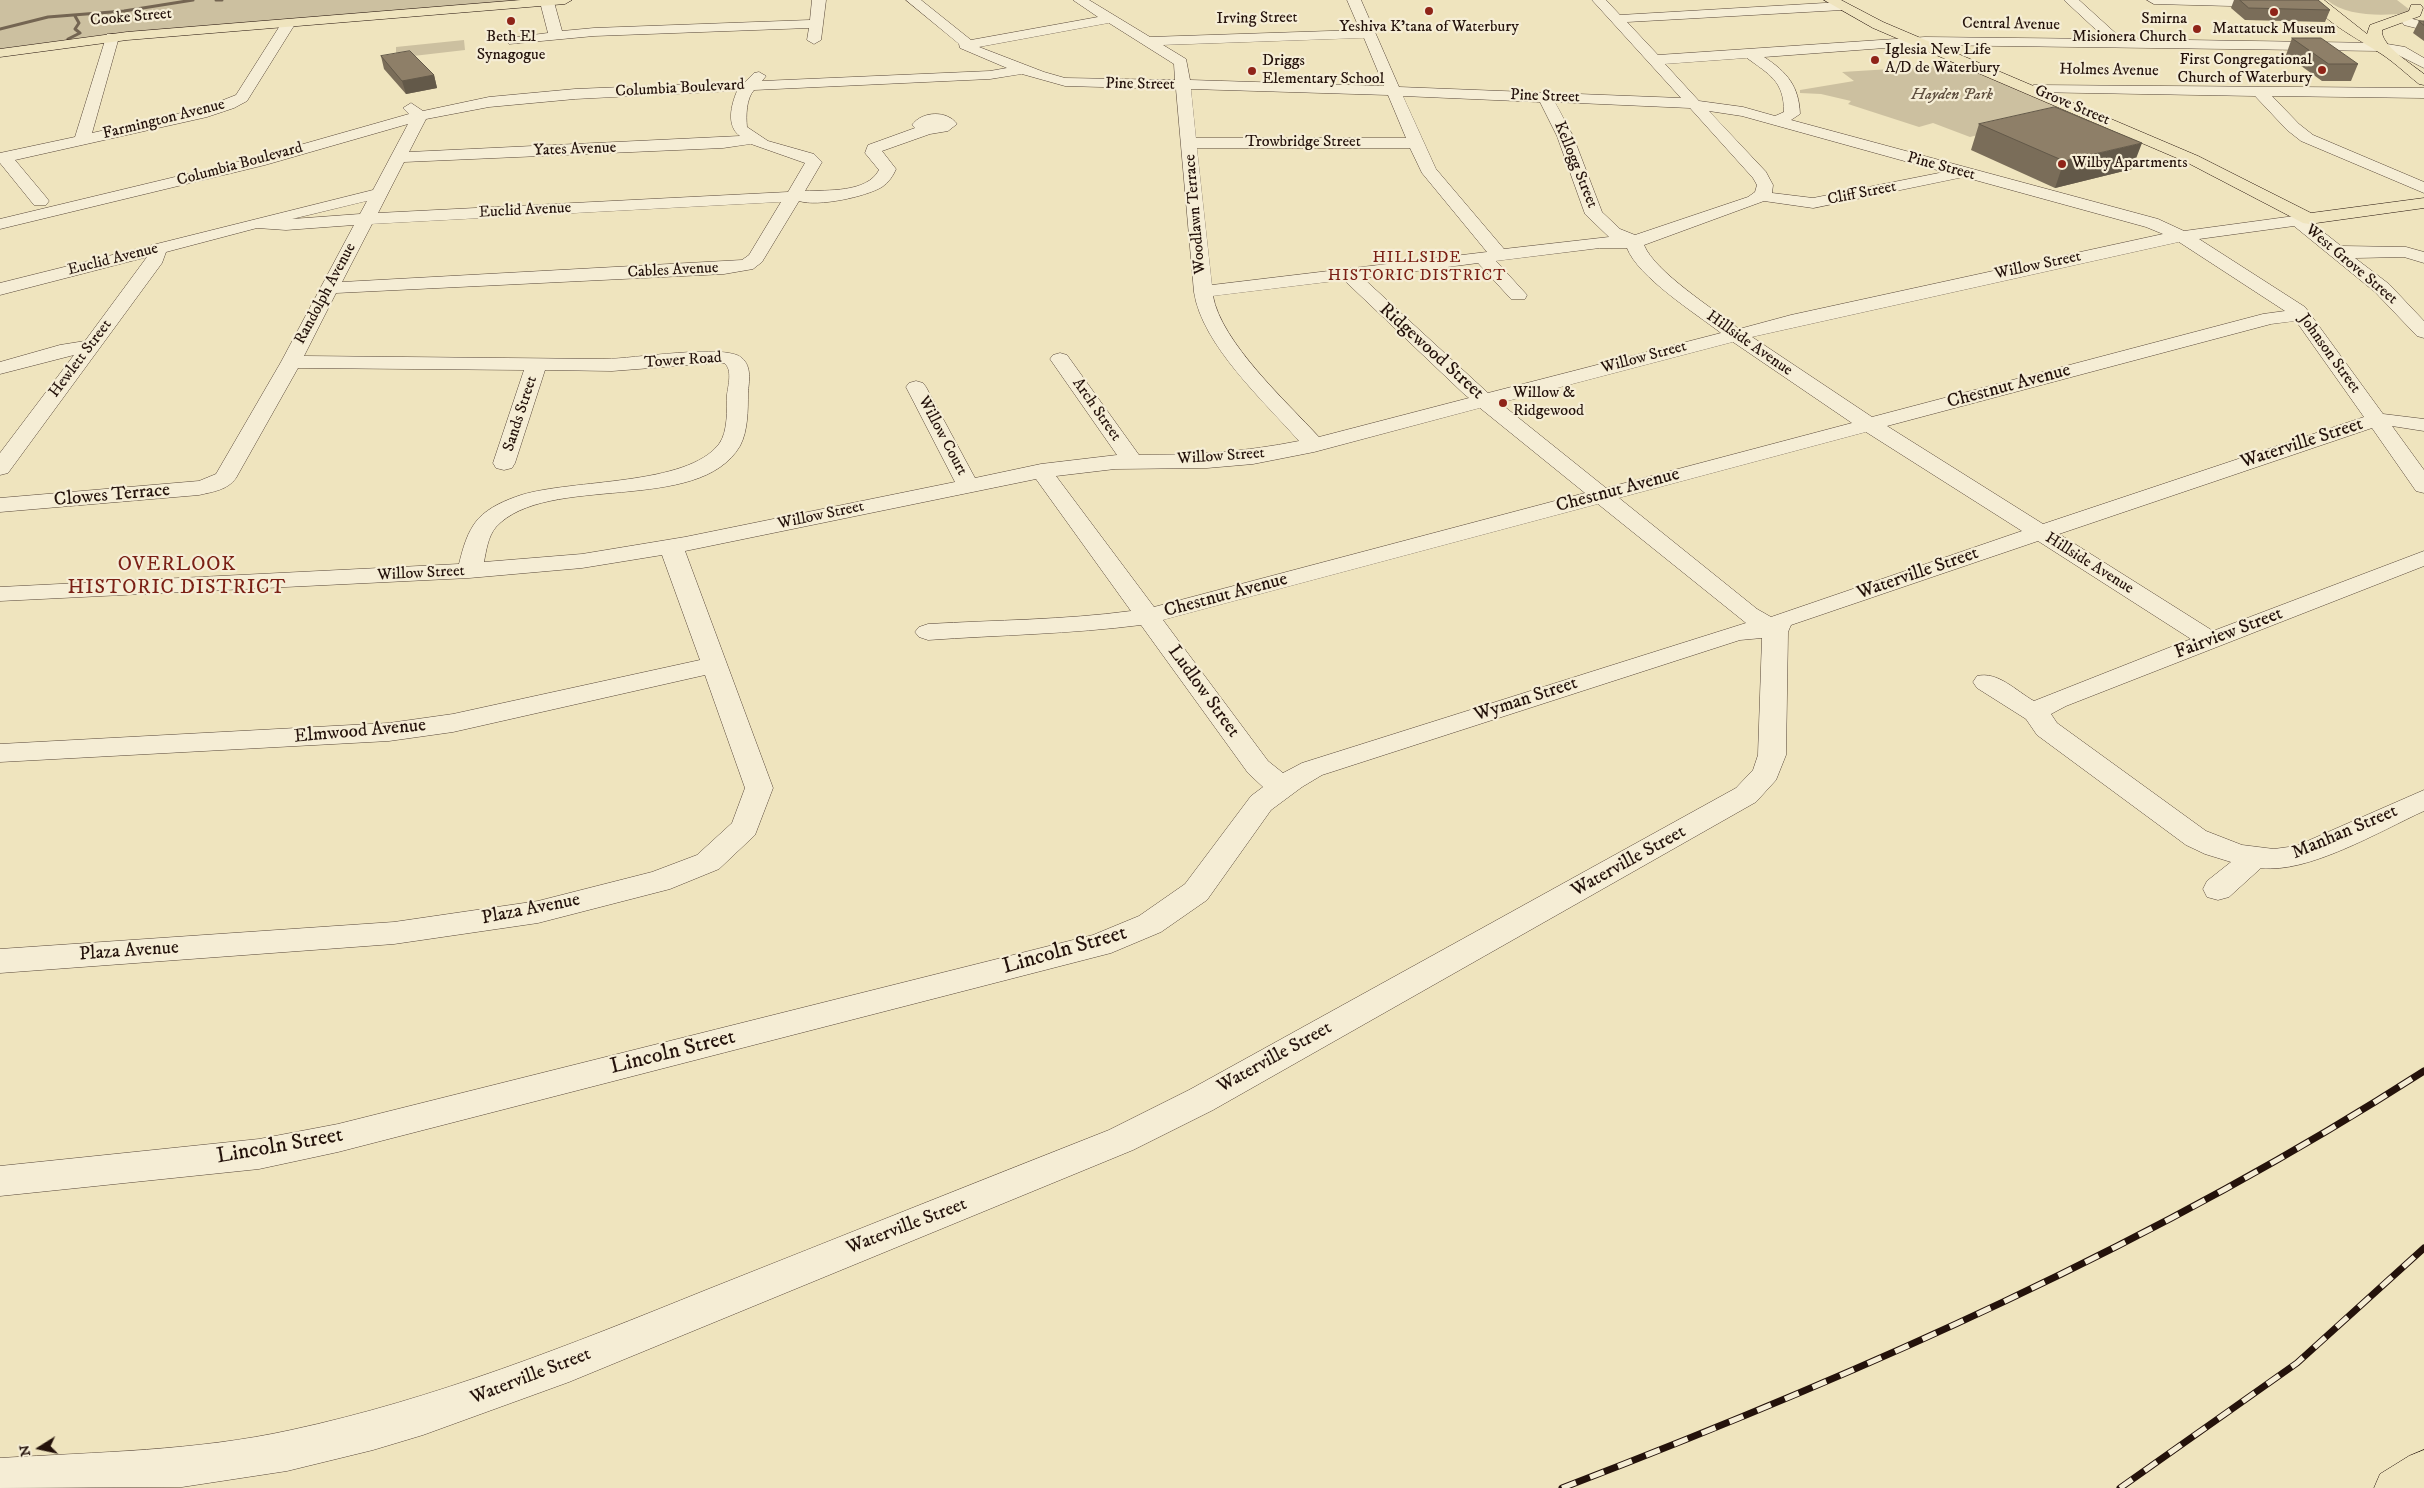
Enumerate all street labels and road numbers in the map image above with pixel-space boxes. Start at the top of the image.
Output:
street label: Cooke Street [89,5,173,31]
street label: Irving Street [1216,9,1298,29]
street label: Central Avenue [1962,15,2060,35]
street label: Holmes Avenue [2059,61,2159,81]
street label: Pine Street [1105,75,1175,95]
street label: Columbia Boulevard [615,76,745,102]
street label: Grove Street [2032,82,2112,130]
street label: Pine Street [1510,86,1580,108]
street label: Farmington Avenue [101,96,227,144]
street label: Kellogg Street [1549,119,1601,211]
street label: Trowbridge Street [1245,133,1361,153]
street label: Columbia Boulevard [175,139,305,191]
street label: Yates Avenue [533,139,617,161]
street label: Pine Street [1905,149,1977,185]
street label: Woodlawn Terrace [1181,153,1211,275]
street label: Cliff Street [1826,178,1898,210]
street label: Euclid Avenue [478,199,572,223]
street label: West Grove Street [2301,221,2401,309]
street label: Euclid Avenue [66,240,160,280]
street label: Randolph Avenue [291,240,361,348]
street label: Willow Street [1993,248,2083,284]
street label: Cables Avenue [627,259,719,283]
street label: Ridgewood Street [1374,299,1488,405]
street label: Hillside Avenue [1702,307,1796,381]
street label: Johnson Street [2294,311,2364,397]
street label: Hewlett Street [45,316,117,402]
street label: Willow Street [1599,337,1689,379]
street label: Tower Road [644,349,722,373]
street label: Chestnut Avenue [1945,360,2073,414]
street label: Sands Street [500,374,542,454]
street label: Arch Street [1067,375,1125,445]
street label: Willow Court [913,393,971,479]
street label: Waterville Street [2238,414,2366,474]
street label: Willow Street [1177,444,1265,470]
street label: Chestnut Avenue [1554,464,1682,518]
street label: Clowes Terrace [53,480,171,512]
street label: Willow Street [776,498,866,534]
street label: Hillside Avenue [2041,529,2137,599]
street label: Waterville Street [1854,543,1982,605]
street label: Willow Street [377,562,465,586]
street label: Chestnut Avenue [1162,569,1290,623]
street label: Fairview Street [2172,603,2286,665]
street label: Ludlow Street [1162,641,1244,743]
street label: Wyman Street [1471,673,1581,727]
street label: Elmwood Avenue [293,715,427,749]
street label: Manhan Street [2289,801,2401,865]
street label: Waterville Street [1568,821,1690,903]
street label: Plaza Avenue [480,889,582,931]
street label: Lincoln Street [1000,921,1130,981]
street label: Plaza Avenue [78,937,180,967]
street label: Waterville Street [1214,1017,1336,1099]
street label: Lincoln Street [608,1025,738,1081]
street label: Lincoln Street [215,1123,345,1171]
street label: Waterville Street [844,1194,970,1260]
street label: Waterville Street [468,1344,594,1410]

